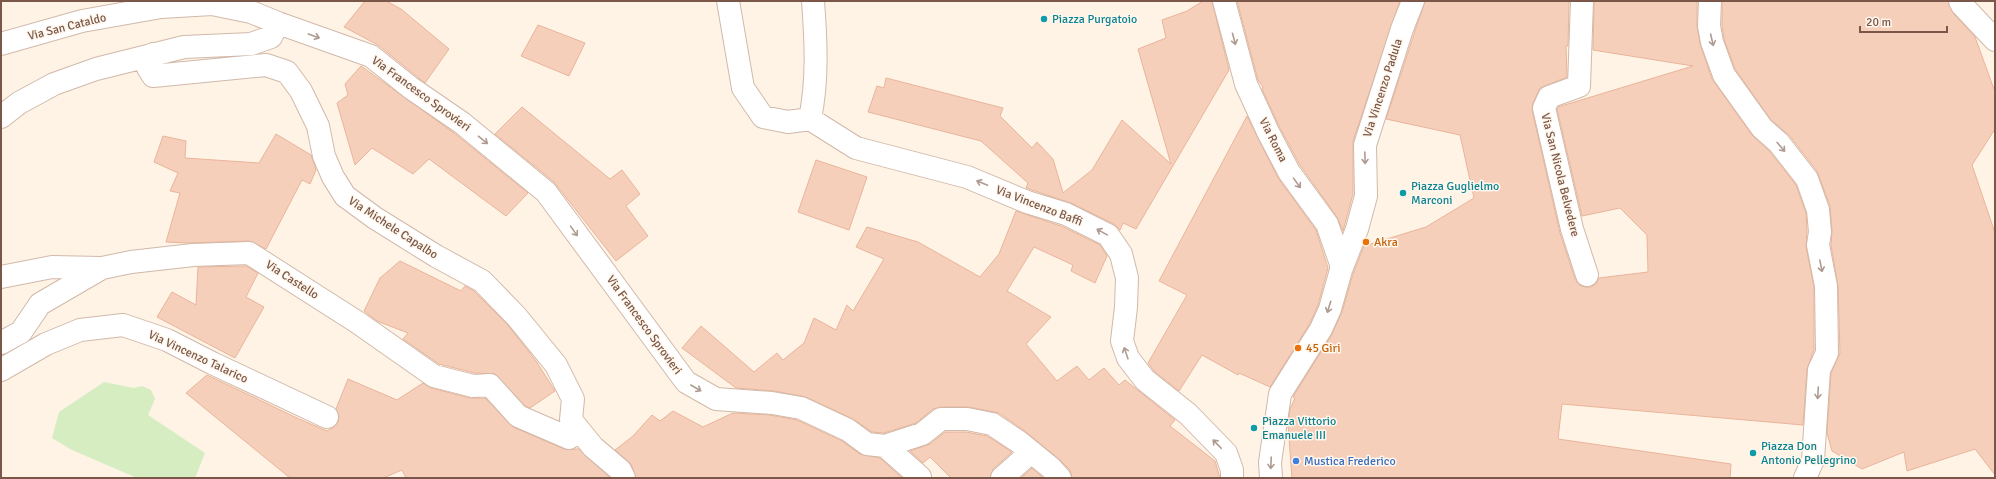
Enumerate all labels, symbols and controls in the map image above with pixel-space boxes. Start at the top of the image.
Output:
scale bar [1860,8,1947,34]
street label: Via San Cataldo [26,10,108,44]
place label: Piazza Purgatoio [1052,12,1137,27]
marker: Piazza Purgatoio [1039,14,1049,24]
text: 20 m [1866,15,1891,30]
one-way arrow [1231,32,1238,45]
one-way arrow [308,33,321,40]
one-way arrow [1708,33,1716,46]
street label: Via Vincenzo Padula [1360,37,1406,139]
street label: Via Francesco Sprovieri [368,53,474,135]
street label: Via San Nicola Belvedere [1537,112,1583,238]
street label: Via Roma [1255,115,1291,165]
one-way arrow [478,135,489,144]
one-way arrow [1777,142,1786,152]
one-way arrow [1361,151,1369,164]
one-way arrow [1293,177,1301,188]
one-way arrow [976,179,988,186]
place label: Piazza Guglielmo Marconi [1411,179,1499,208]
street label: Via Vincenzo Baffi [993,183,1085,229]
marker: Piazza Guglielmo Marconi [1398,188,1408,198]
street label: Via Michele Capalbo [345,193,441,263]
one-way arrow [570,225,578,236]
one-way arrow [1096,228,1108,235]
place label: Akra [1374,235,1398,250]
marker: Akra [1361,237,1371,247]
street label: Via Castello [263,257,321,303]
one-way arrow [1817,259,1825,272]
street label: Via Francesco Sprovieri [603,272,685,378]
one-way arrow [1325,301,1333,313]
street label: Via Vincenzo Talarico [146,327,250,387]
place label: 45 Giri [1306,341,1340,356]
marker: 45 Giri [1293,343,1303,353]
one-way arrow [1122,346,1129,359]
one-way arrow [690,385,702,393]
one-way arrow [1814,386,1821,399]
place label: Piazza Vittorio Emanuele III [1262,414,1336,443]
marker: Piazza Vittorio Emanuele III [1249,423,1259,433]
one-way arrow [1212,439,1222,449]
place label: Piazza Don Antonio Pellegrino [1761,439,1856,468]
marker: Piazza Don Antonio Pellegrino [1748,448,1758,458]
place label: Mustica Frederico [1304,454,1396,469]
one-way arrow [1267,456,1274,469]
marker: Mustica Frederico [1291,456,1301,466]

